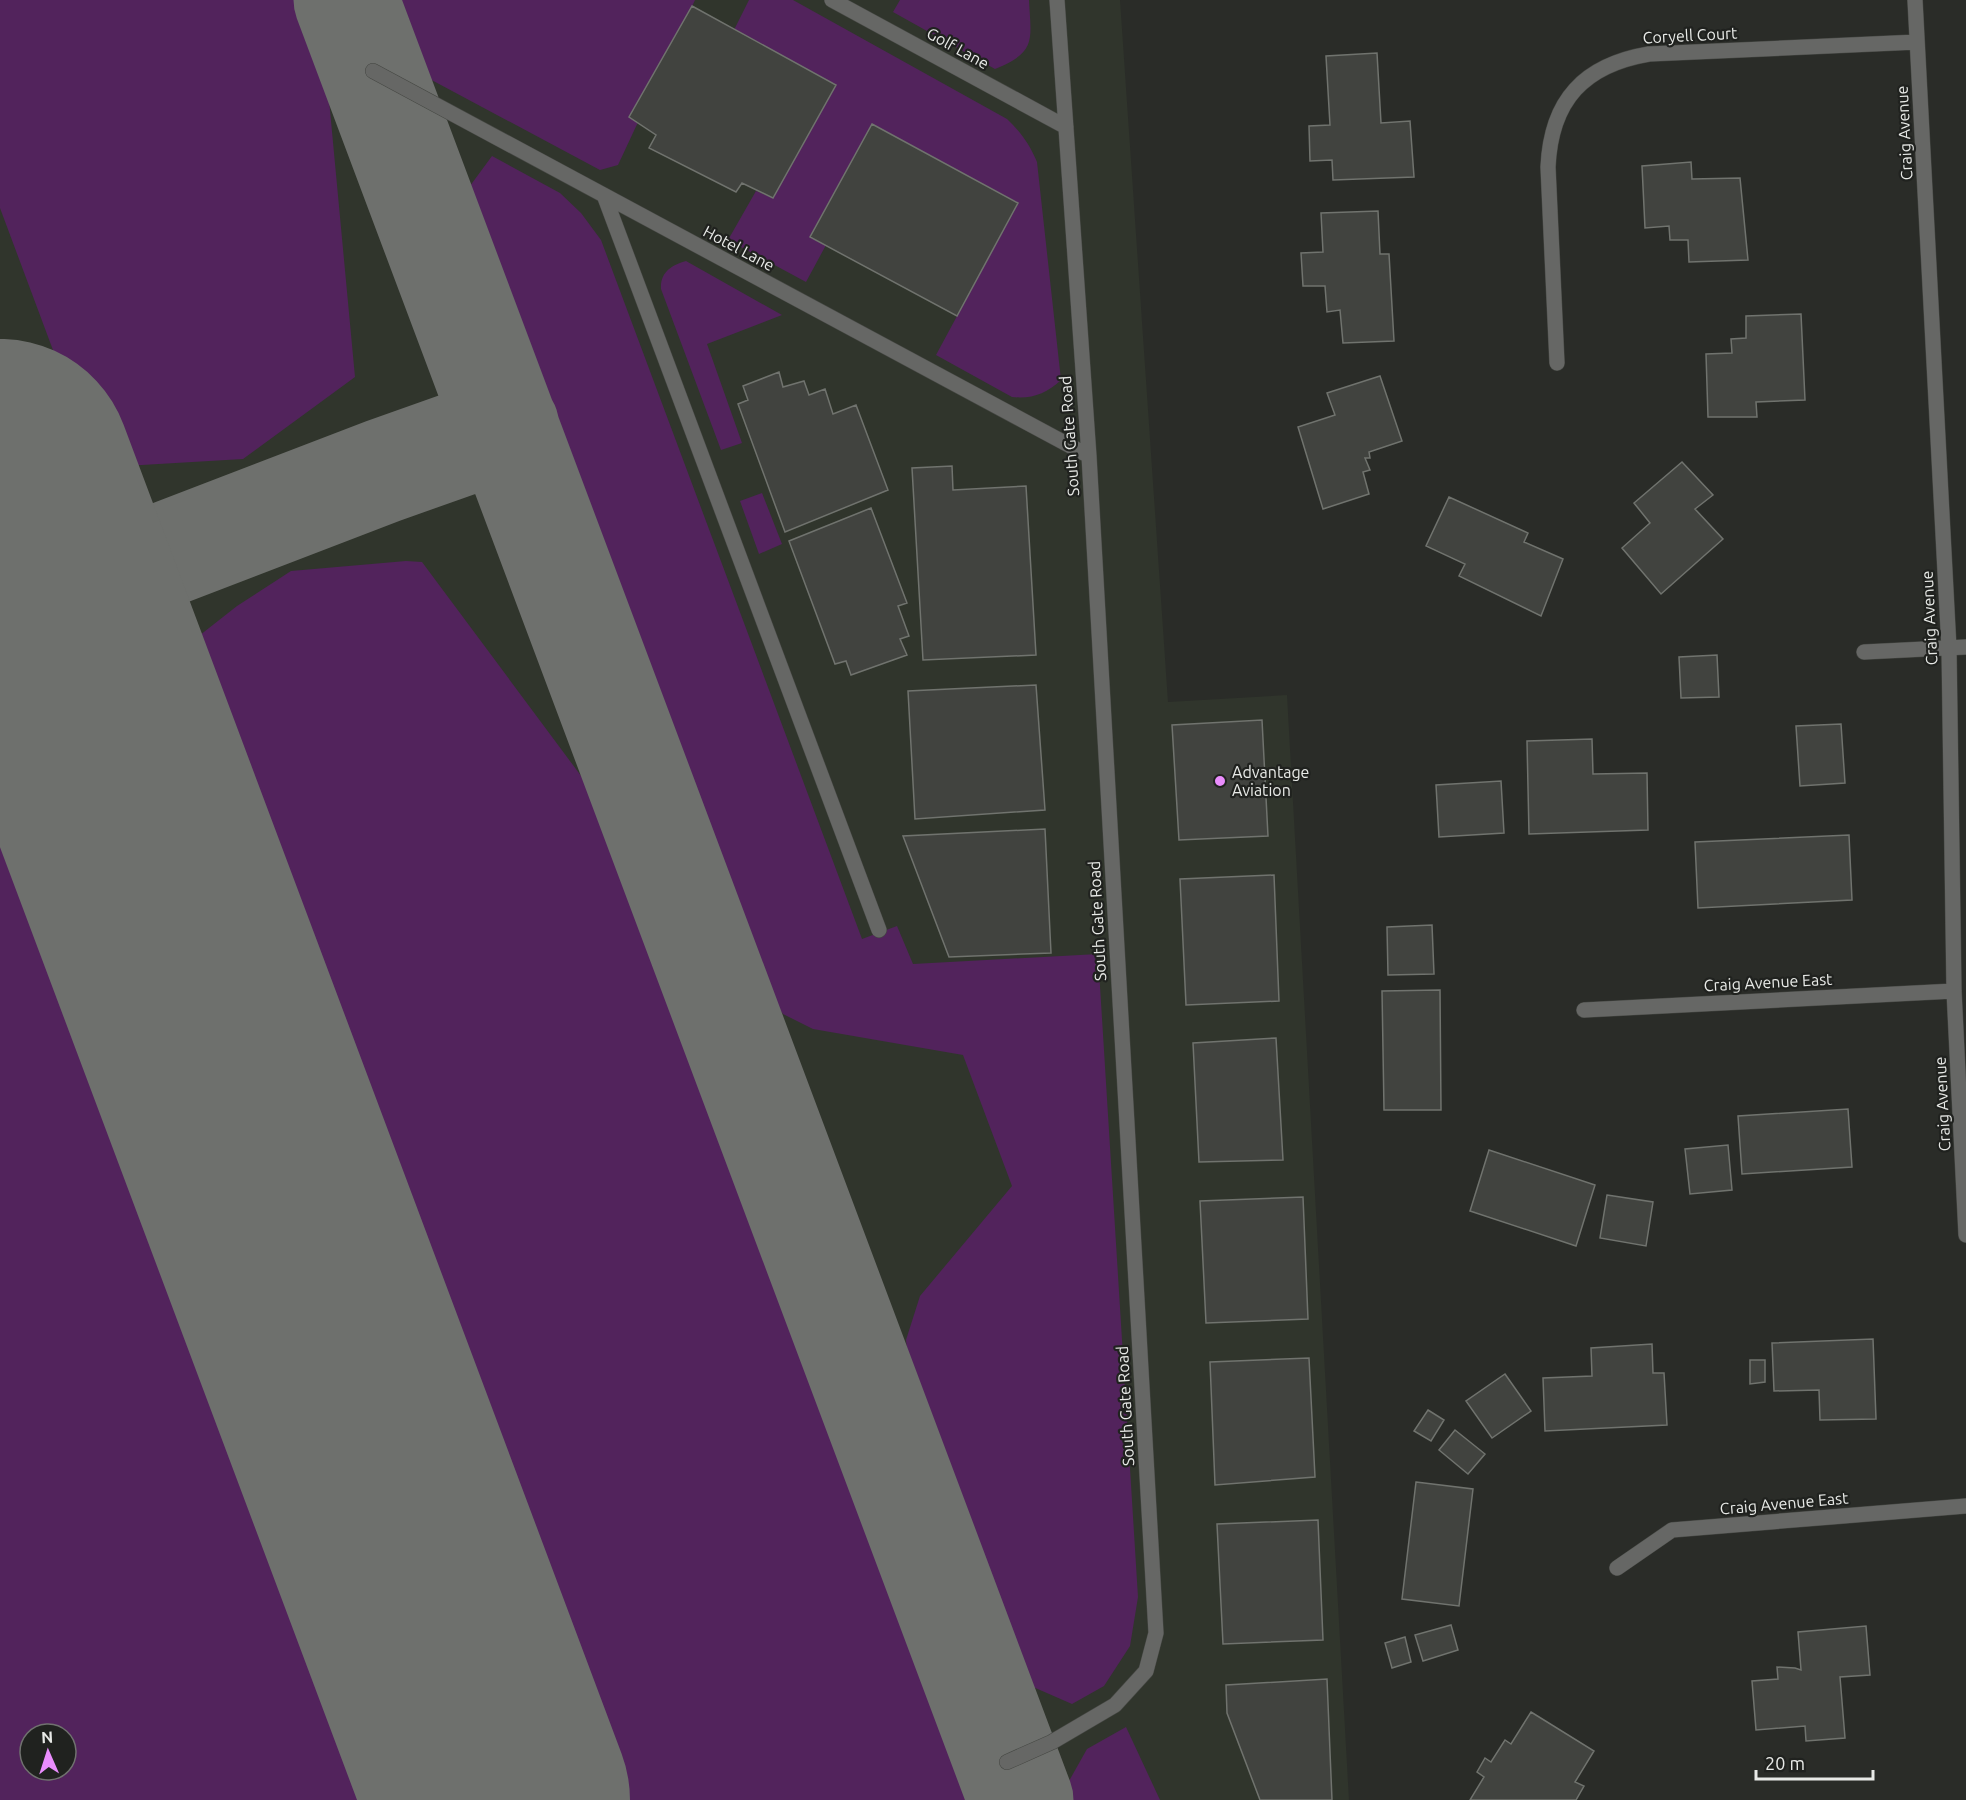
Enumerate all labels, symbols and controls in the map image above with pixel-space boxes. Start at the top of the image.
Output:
street label: Coryell Court [1642,23,1738,46]
street label: Golf Lane [924,24,992,72]
street label: Craig Avenue [1893,85,1915,181]
street label: Hotel Lane [700,222,778,274]
street label: South Gate Road [1056,375,1082,497]
street label: Craig Avenue [1918,570,1940,666]
place label: Advantage Aviation [1232,763,1309,799]
marker: Advantage Aviation [1213,774,1227,788]
street label: South Gate Road [1085,860,1109,982]
street label: Craig Avenue East [1703,970,1833,994]
street label: Craig Avenue [1931,1056,1953,1152]
street label: South Gate Road [1113,1345,1137,1467]
street label: Craig Avenue East [1719,1488,1850,1518]
north arrow [18,1722,78,1782]
text: N [41,1728,54,1746]
scale bar [1756,1743,1873,1781]
text: 20 m [1765,1753,1805,1773]

